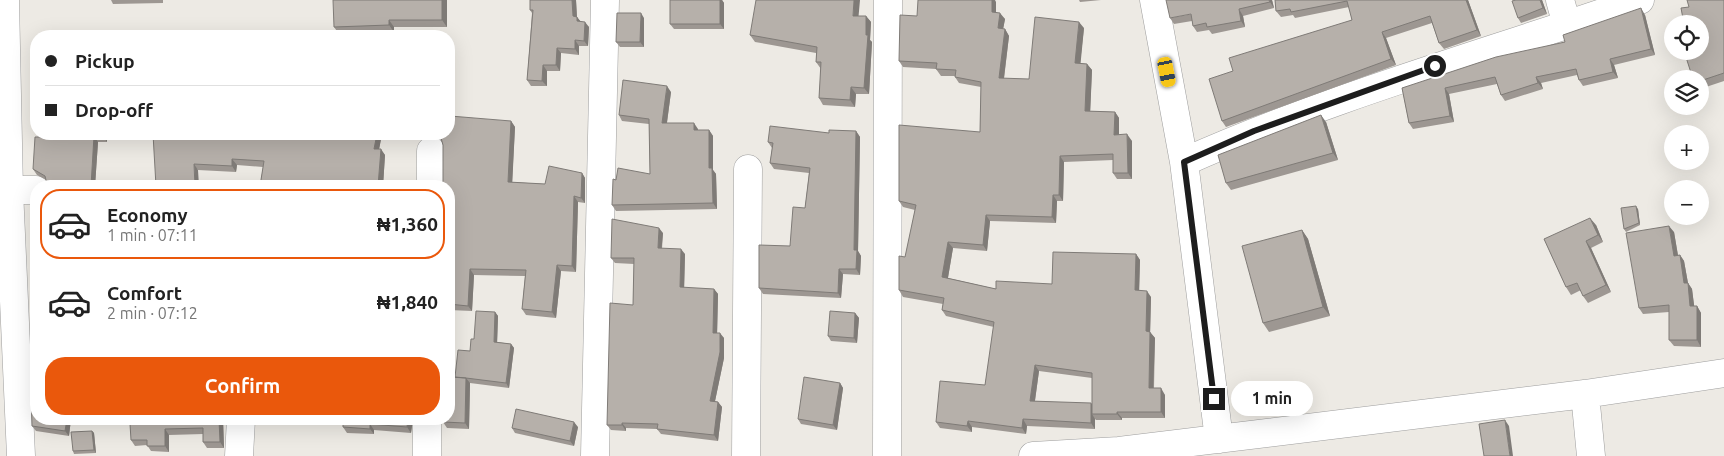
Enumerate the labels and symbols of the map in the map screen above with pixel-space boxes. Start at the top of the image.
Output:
route start [1424,55,1446,77]
car [1156,56,1177,88]
callout: 1 min [1232,382,1314,416]
route end [1203,388,1225,410]

